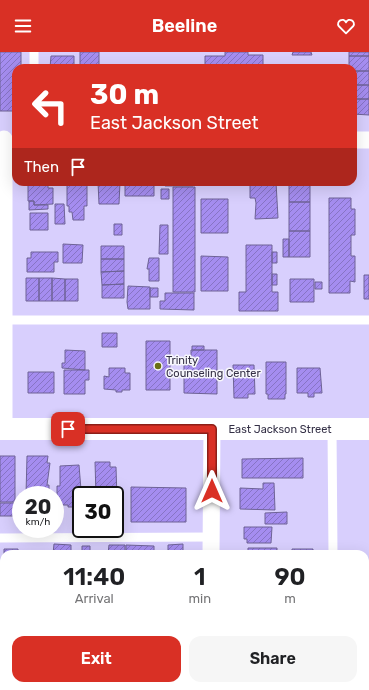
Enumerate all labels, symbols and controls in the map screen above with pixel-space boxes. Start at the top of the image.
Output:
icon: menu [12,15,34,37]
text: Beeline [152,15,217,37]
icon: heart [335,15,357,37]
text: 30 m [90,78,159,111]
icon: left [24,80,76,132]
text: East Jackson Street [90,112,259,134]
icon: arrive [67,156,89,178]
text: Then [24,158,59,176]
place label: Trinity Counseling Center [166,354,261,380]
marker: Trinity Counseling Center [153,361,163,371]
pin [51,412,85,446]
icon: arrive [57,418,79,440]
street label: East Jackson Street [228,423,332,436]
position arrow [191,470,233,512]
speed limit sign: 30 [72,486,124,538]
text: 20 [25,495,51,519]
text: km/h [26,516,50,528]
text: 11:40 [63,563,125,591]
text: 1 [194,563,206,591]
text: 90 [275,563,306,591]
text: Arrival [75,591,114,606]
text: min [189,591,211,606]
text: m [284,591,296,606]
button: Exit [12,636,181,682]
button: Share [189,636,357,682]

